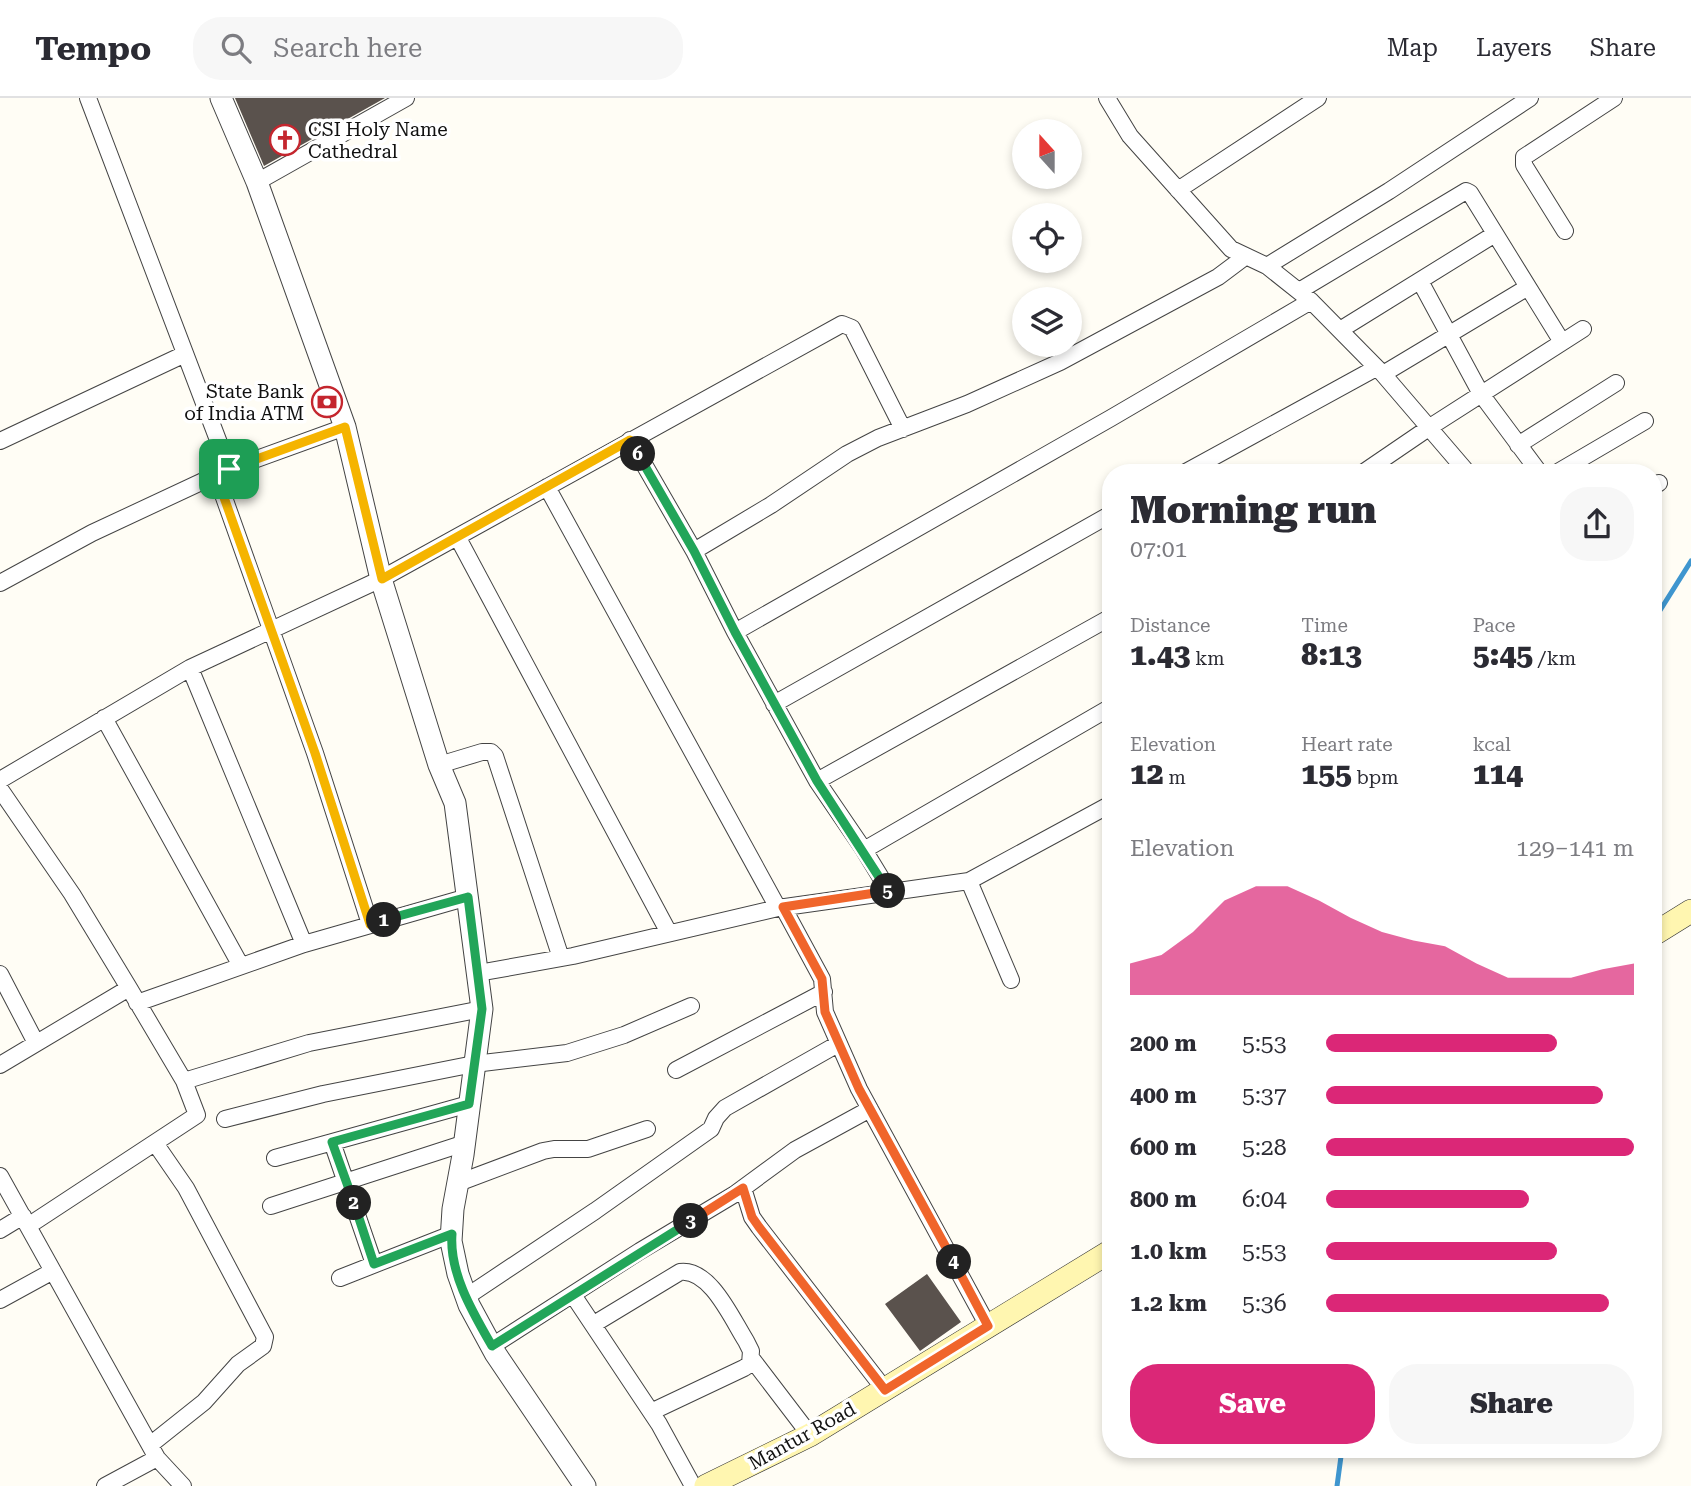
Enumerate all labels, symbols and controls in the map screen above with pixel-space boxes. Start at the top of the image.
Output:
search box [193,17,683,80]
text: Tempo [35,29,151,68]
icon: search [217,29,255,67]
text: Search here [273,33,422,63]
text: Map [1387,34,1438,62]
text: Layers [1476,34,1552,62]
text: Share [1590,34,1656,62]
place label: CSI Holy Name Cathedral [308,118,448,163]
north arrow [1012,119,1082,189]
map controls [1012,119,1082,357]
church icon: CSI Holy Name Cathedral [268,123,302,157]
button: locate [1012,203,1082,273]
button: layers [1012,287,1082,357]
place label: State Bank of India ATM [184,380,304,425]
bank icon: State Bank of India ATM [310,385,344,419]
pin: 6 [620,436,656,472]
pin [199,439,259,499]
text: 6 [632,442,643,465]
icon: arrive [210,450,248,488]
button: share [1560,487,1634,561]
text: Morning run [1130,488,1377,532]
text: 07:01 [1130,536,1187,563]
text: Distance [1130,614,1210,637]
text: Time [1301,614,1348,637]
text: Pace [1473,614,1516,637]
text: 1.43 [1130,637,1190,672]
text: 8:13 [1301,637,1362,672]
text: 5:45 [1473,637,1533,672]
text: km [1190,647,1225,670]
text: /km [1533,647,1576,670]
text: Elevation [1130,733,1216,756]
text: Heart rate [1301,733,1393,756]
text: kcal [1473,733,1511,756]
text: 12 [1130,756,1164,791]
text: 155 [1301,756,1352,791]
text: 114 [1473,756,1523,791]
text: m [1164,766,1186,789]
text: bpm [1352,766,1399,789]
text: Elevation [1130,835,1234,862]
text: 129–141 m [1516,835,1634,862]
pin: 5 [870,874,906,908]
text: 5 [882,879,893,902]
pin: 1 [366,902,402,938]
text: 1 [378,908,389,931]
text: 200 m [1130,1030,1197,1057]
text: 5:53 [1242,1030,1287,1057]
text: 400 m [1130,1082,1197,1109]
text: 5:37 [1242,1082,1287,1109]
text: 600 m [1130,1134,1197,1161]
text: 5:28 [1242,1134,1287,1161]
pin: 2 [336,1186,372,1220]
text: 800 m [1130,1186,1197,1213]
text: 6:04 [1242,1186,1287,1213]
text: 2 [348,1191,359,1214]
pin: 3 [674,1204,708,1238]
text: 3 [685,1209,696,1232]
text: 1.0 km [1130,1238,1207,1265]
text: 5:53 [1242,1238,1287,1265]
pin: 4 [936,1244,972,1280]
text: 4 [948,1250,959,1273]
text: 1.2 km [1130,1290,1207,1317]
text: 5:36 [1242,1290,1287,1317]
button: Save [1130,1364,1375,1444]
button: Share [1389,1364,1634,1444]
street label: Mantur Road [745,1397,859,1475]

